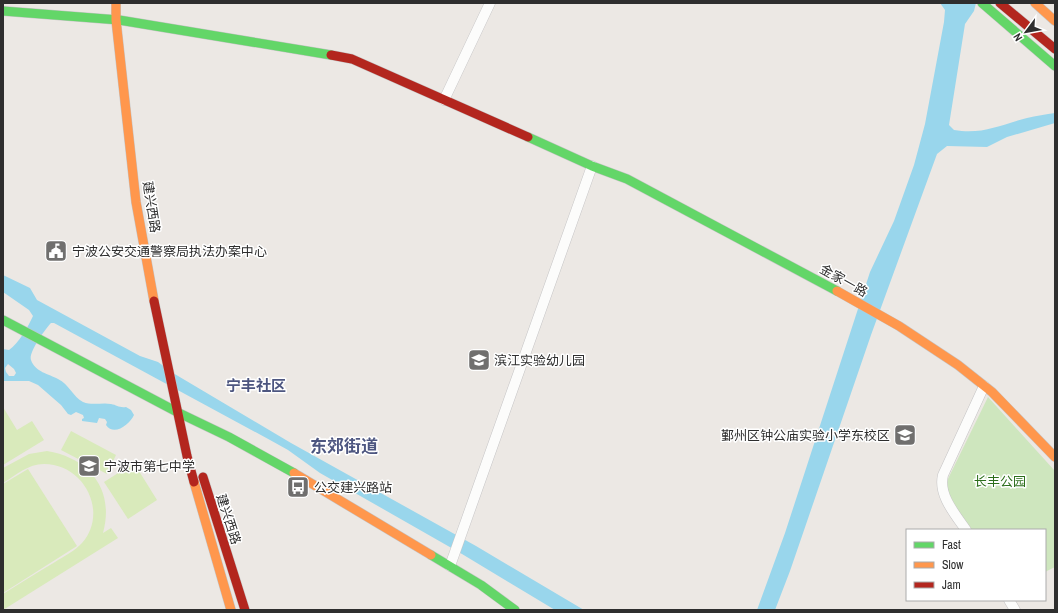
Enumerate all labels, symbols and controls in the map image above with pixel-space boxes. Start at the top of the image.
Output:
north arrow [1006,12,1046,52]
text: N [1010,31,1025,44]
street label: 建兴西路 [139,180,164,234]
public building icon: 宁波公安交通警察局执法办案中心 [43,238,69,264]
place label: 宁波公安交通警察局执法办案中心 [72,243,267,260]
street label: 金家一路 [817,260,871,300]
school or university icon: 滨江实验幼儿园 [466,347,492,373]
place label: 滨江实验幼儿园 [494,352,585,369]
district label: 宁丰社区 [226,375,286,396]
school or university icon: 鄞州区钟公庙实验小学东校区 [892,422,918,448]
place label: 鄞州区钟公庙实验小学东校区 [721,427,890,444]
district label: 东郊街道 [310,434,378,457]
school or university icon: 宁波市第七中学 [76,453,102,479]
place label: 宁波市第七中学 [104,458,195,475]
park label: 长丰公园 [974,473,1026,490]
bus stop icon: 公交建兴路站 [285,474,311,500]
place label: 公交建兴路站 [314,479,392,496]
street label: 建兴西路 [212,492,245,547]
legend [906,529,1046,601]
text: Fast [942,537,961,553]
text: Slow [942,557,964,573]
text: Jam [942,577,961,593]

